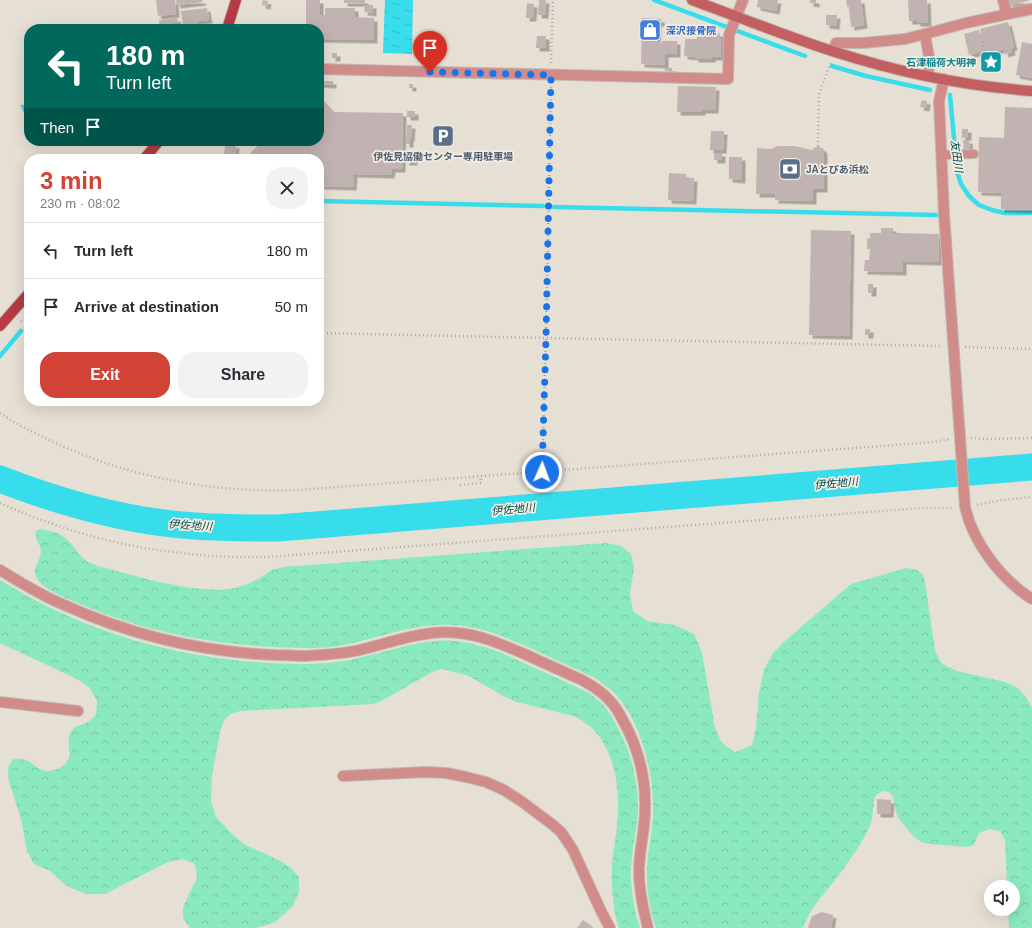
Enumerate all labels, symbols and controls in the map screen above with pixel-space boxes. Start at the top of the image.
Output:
shop icon: 深沢接骨院 [637,17,663,43]
place label: 深沢接骨院 [666,25,716,36]
pin [413,31,447,72]
icon: arrive [419,37,441,59]
icon: left [40,40,92,92]
text: 180 m [106,40,185,71]
place icon: 石津稲荷大明神 [978,49,1004,75]
place label: 石津稲荷大明神 [906,57,976,68]
text: Turn left [106,73,171,93]
icon: arrive [82,116,104,138]
text: Then [40,119,74,136]
parking icon: 伊佐見協働センター専用駐車場 [430,123,456,149]
water label: 友田川 [949,139,965,174]
place label: 伊佐見協働センター専用駐車場 [373,151,513,162]
bank icon: JAとぴあ浜松 [777,156,803,182]
place label: JAとぴあ浜松 [806,164,869,175]
text: 3 min [40,167,103,194]
button: close [266,167,308,209]
text: 230 m · 08:02 [40,196,120,211]
icon: left [40,240,62,262]
text: Turn left [74,242,133,259]
text: 180 m [266,242,308,259]
icon: arrive [40,296,62,318]
text: Arrive at destination [74,298,219,315]
text: 50 m [275,298,308,315]
button: Exit [40,352,170,398]
button: Share [178,352,308,398]
position arrow [521,451,563,493]
water label: 伊佐地川 [814,475,859,491]
water label: 伊佐地川 [491,501,536,517]
water label: 伊佐地川 [168,517,213,533]
map controls [984,880,1020,916]
button: sound [984,880,1020,916]

